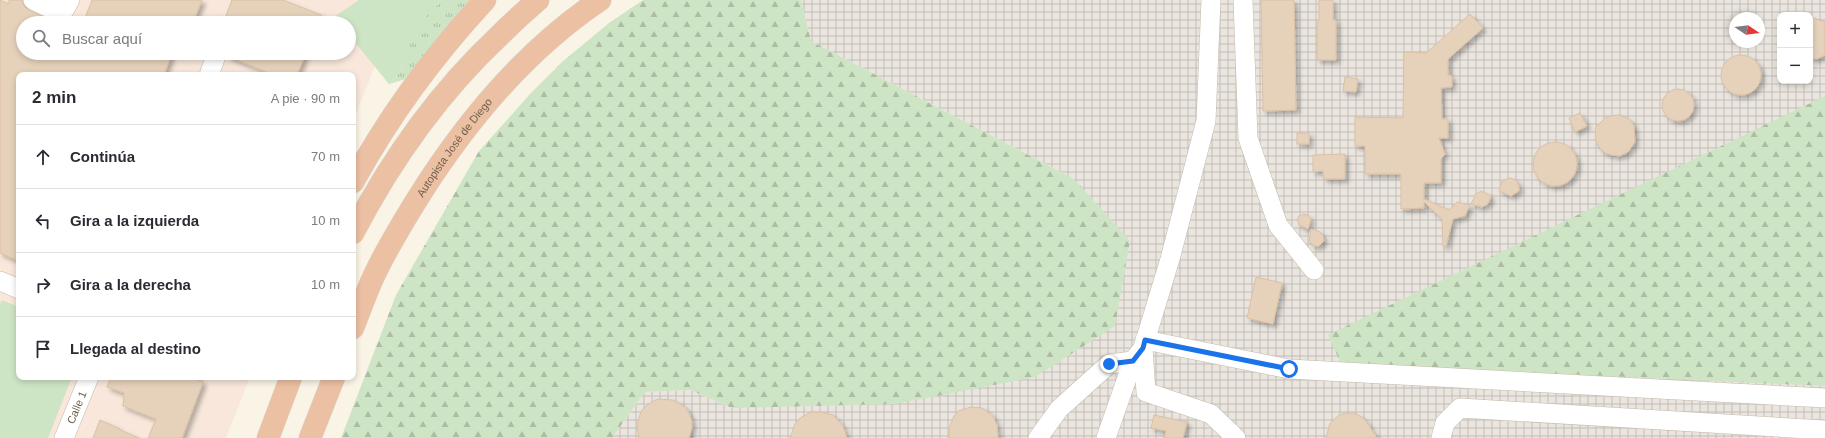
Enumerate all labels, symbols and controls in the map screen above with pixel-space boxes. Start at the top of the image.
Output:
north arrow [1729,12,1765,48]
map controls [1777,12,1813,84]
button: + [1777,12,1813,48]
search box [16,16,356,60]
icon: search [30,27,52,49]
text: Buscar aquí [62,30,142,47]
button: − [1777,48,1813,84]
text: 2 min [32,88,76,107]
text: A pie · 90 m [271,91,340,106]
street label: Autopista José de Diego [414,96,494,199]
icon: ahead [32,146,54,168]
text: Continúa [70,148,135,165]
text: 70 m [311,149,340,164]
icon: left [32,210,54,232]
text: Gira a la izquierda [70,212,199,229]
text: 10 m [311,213,340,228]
icon: right [32,274,54,296]
text: Gira a la derecha [70,276,191,293]
text: 10 m [311,277,340,292]
icon: arrive [32,338,54,360]
text: Llegada al destino [70,340,201,357]
route end [1100,355,1118,373]
route start [1280,360,1298,378]
street label: Calle 1 [64,389,89,426]

